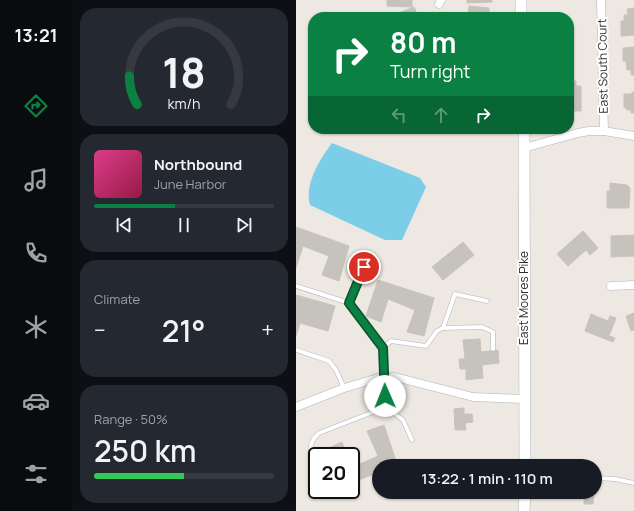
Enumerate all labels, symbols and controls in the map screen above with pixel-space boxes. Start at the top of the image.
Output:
street label: East South Court [593,18,612,114]
text: 13:21 [14,23,58,47]
text: 80 m [390,23,456,61]
icon: right [324,28,376,80]
text: 18 [162,44,206,100]
text: Turn right [390,59,471,83]
icon: directions [22,92,50,120]
text: km/h [167,93,201,112]
icon: left [388,104,410,126]
icon: ahead [430,104,452,126]
icon: right [472,104,494,126]
text: Northbound [154,154,242,175]
icon: music [22,166,50,194]
text: June Harbor [154,175,227,193]
icon: previous [113,214,135,236]
icon: pause [173,214,195,236]
icon: next [233,214,255,236]
icon: phone [22,239,50,267]
pin [347,250,381,284]
street label: East Moores Pike [515,251,532,345]
icon: arrive [353,256,375,278]
text: Climate [94,290,140,308]
text: 21° [162,310,205,351]
icon: climate [22,313,50,341]
text: − [94,315,106,345]
text: + [261,315,274,345]
position arrow [364,375,406,417]
icon: car [22,387,50,415]
text: Range · 50% [94,410,168,428]
text: 250 km [94,430,197,471]
speed limit sign: 20 [308,447,360,499]
icon: filters [22,460,50,488]
text: 13:22 · 1 min · 110 m [421,468,553,489]

